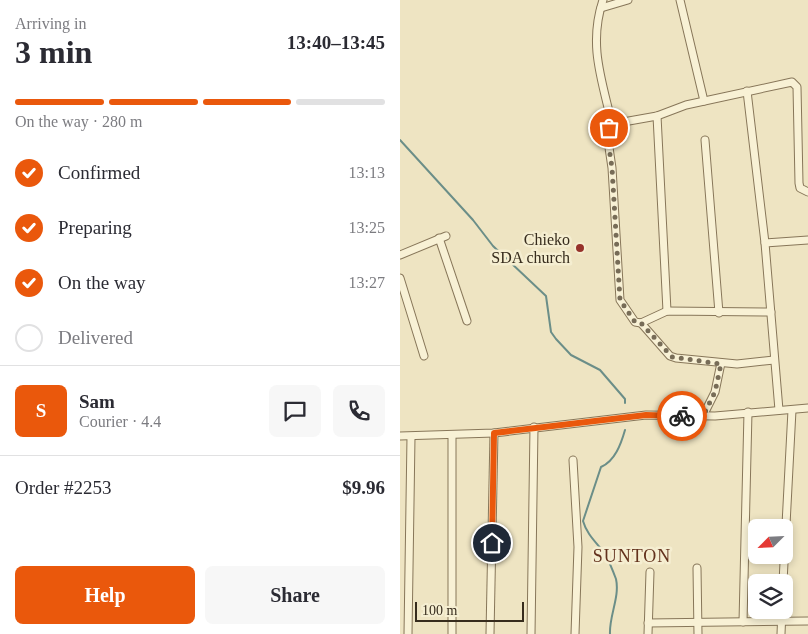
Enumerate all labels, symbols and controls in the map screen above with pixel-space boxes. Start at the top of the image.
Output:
text: Arriving in [15,15,87,32]
text: 13:40–13:45 [287,32,385,53]
text: 3 min [15,34,92,70]
pin [588,107,630,149]
text: On the way · 280 m [15,113,143,130]
icon: bag [595,114,623,142]
icon: check [15,159,43,187]
text: Confirmed [58,162,140,183]
text: 13:13 [349,164,385,181]
icon: check [15,214,43,242]
text: Preparing [58,217,132,238]
text: 13:25 [349,219,385,236]
place label: Chieko SDA church [491,231,570,266]
marker: Chieko SDA church [574,242,586,254]
icon: check [15,269,43,297]
text: On the way [58,272,146,293]
text: 13:27 [349,274,385,291]
text: Delivered [58,327,133,348]
button: chat [269,385,321,437]
button: phone [333,385,385,437]
text: Sam [79,391,115,412]
courier [657,391,707,441]
text: S [36,400,46,421]
icon: bike [668,402,696,430]
text: Courier · 4.4 [79,413,161,430]
text: Order #2253 [15,477,112,498]
text: $9.96 [342,477,385,498]
north arrow [748,519,792,564]
map controls [748,519,793,619]
pin [471,522,513,564]
icon: home [478,529,506,557]
district label: SUNTON [593,546,671,566]
button: Help [15,566,195,624]
button: Share [205,566,385,624]
button: layers [748,574,793,619]
scale bar [415,599,524,622]
text: 100 m [422,603,457,618]

